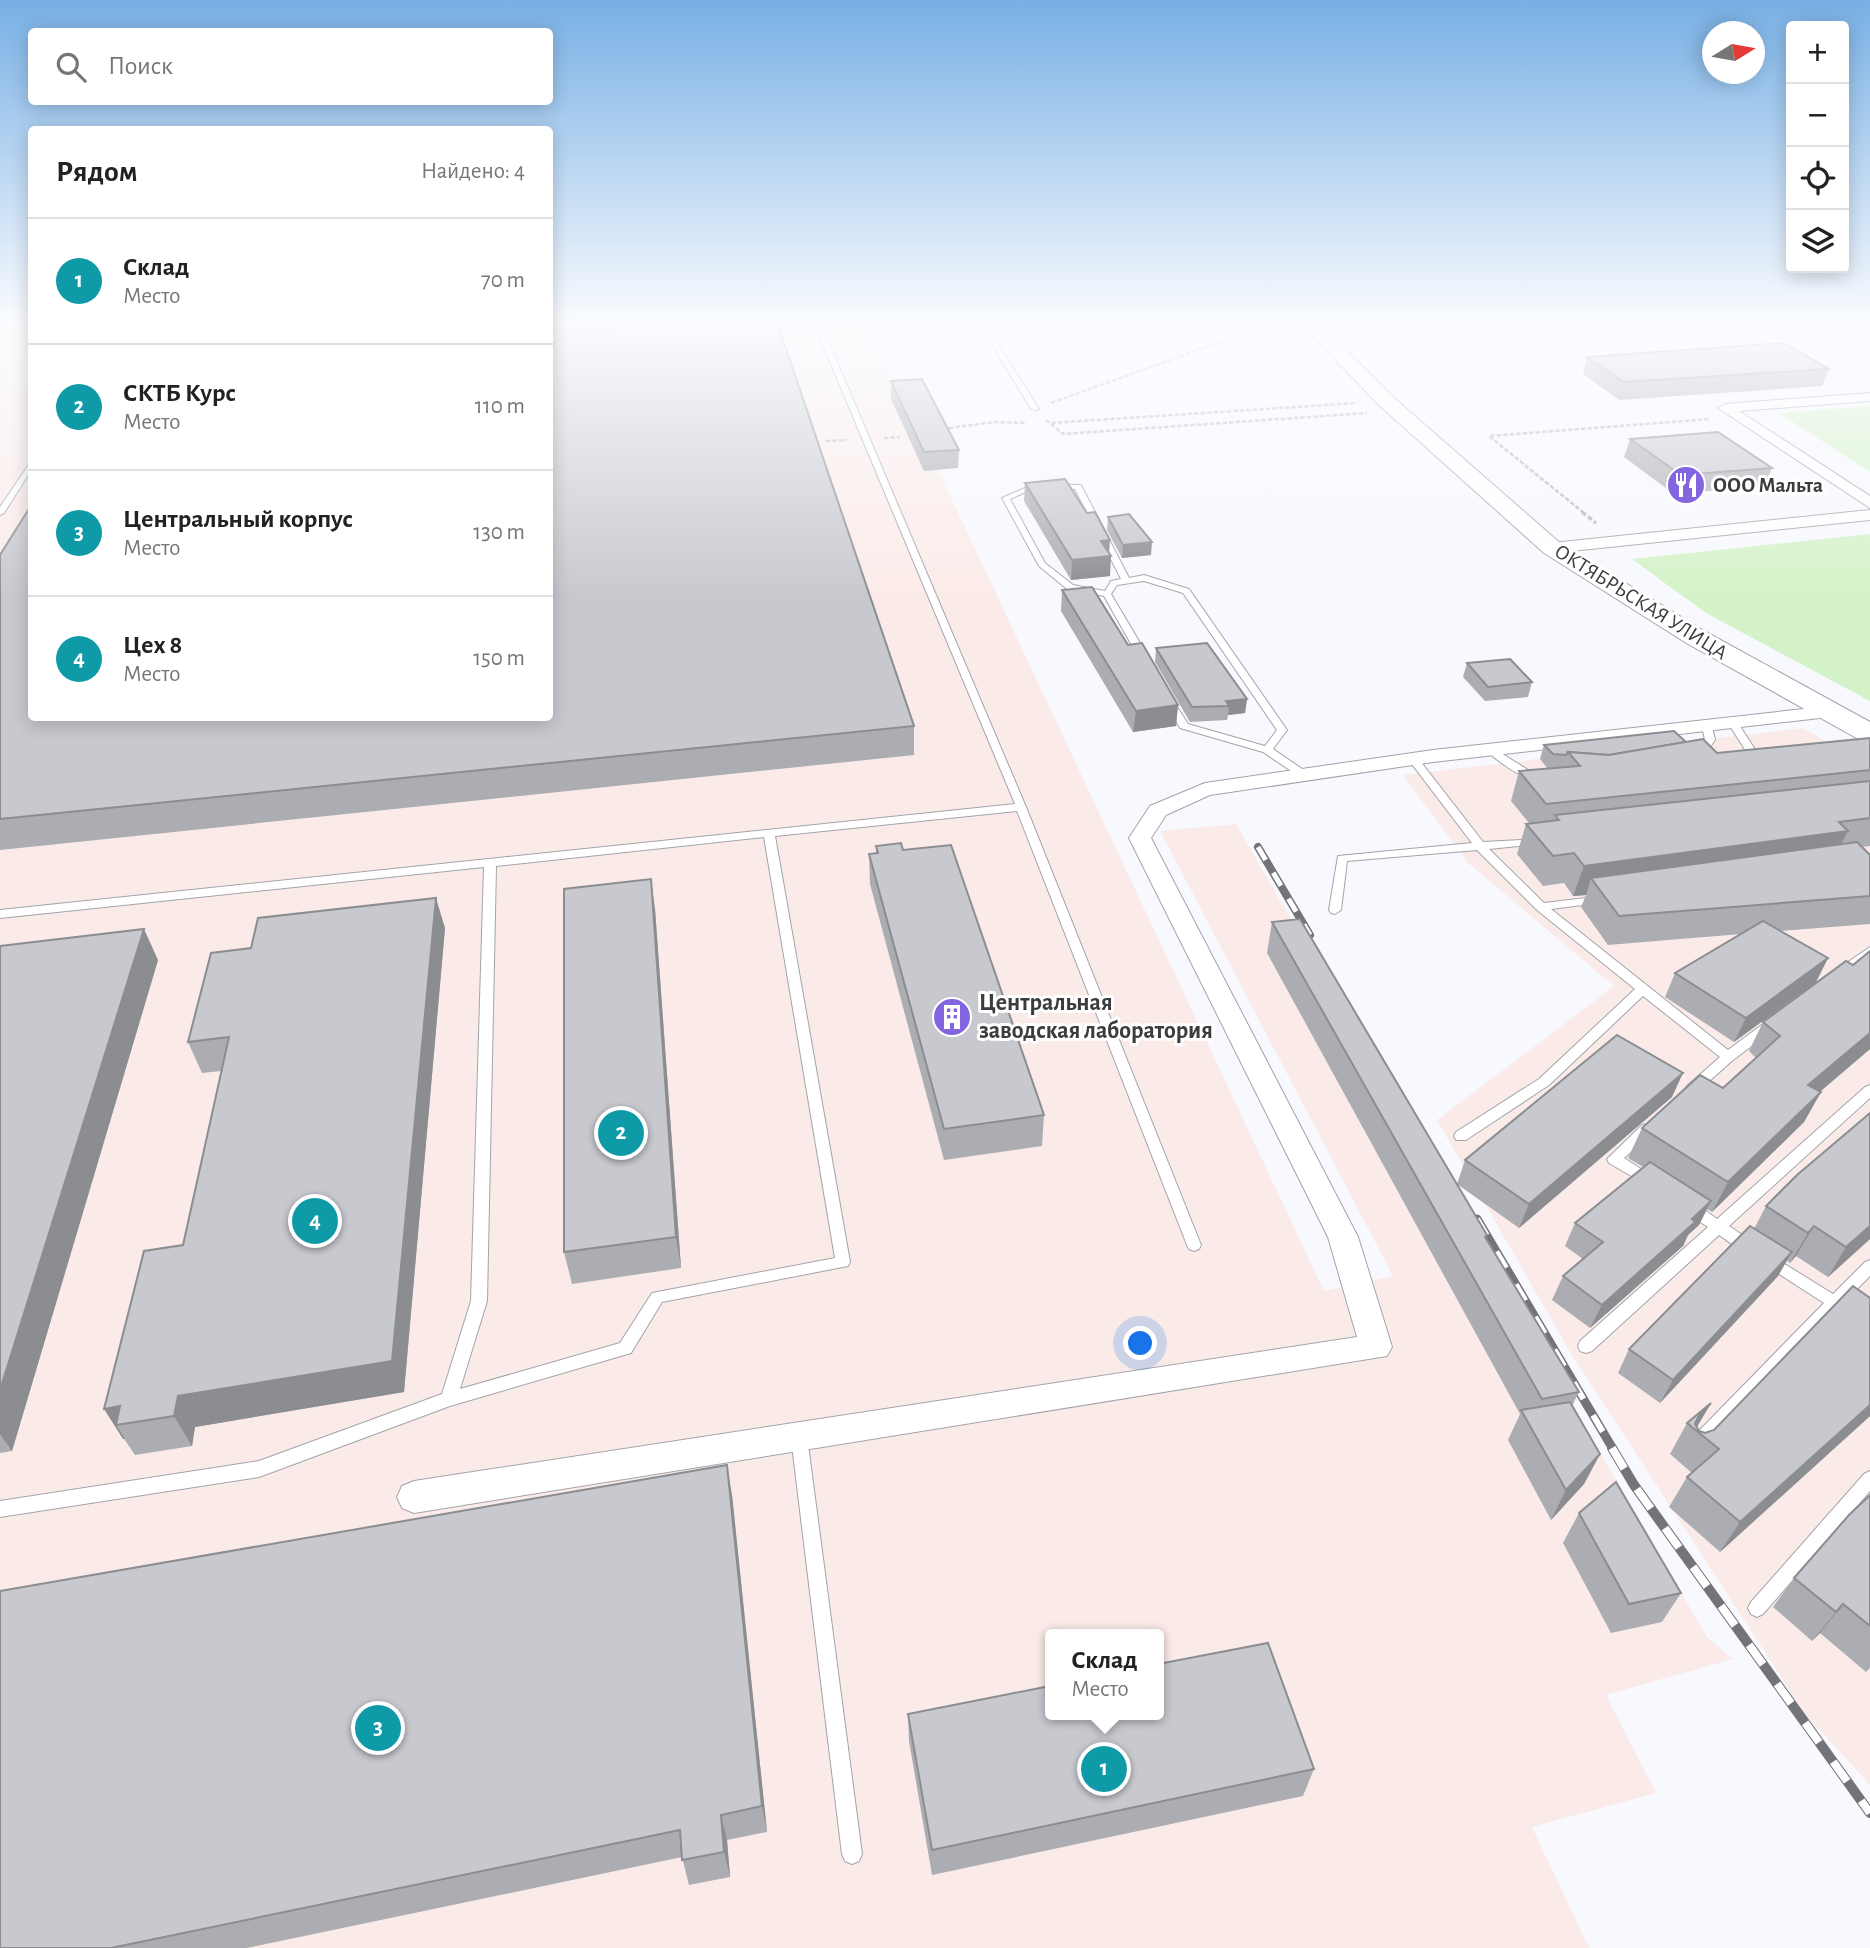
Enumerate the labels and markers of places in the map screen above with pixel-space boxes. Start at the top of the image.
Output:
restaurant icon: ООО Мальта [1665,464,1707,506]
place label: ООО Мальта [1713,475,1823,496]
place label: Центральная заводская лаборатория [979,991,1213,1043]
building icon: Центральная заводская лаборатория [931,996,973,1038]
pin: 2 [598,1107,644,1159]
pin: 4 [292,1195,338,1247]
pin: 3 [355,1702,401,1754]
pin: 1 [1081,1743,1127,1795]

